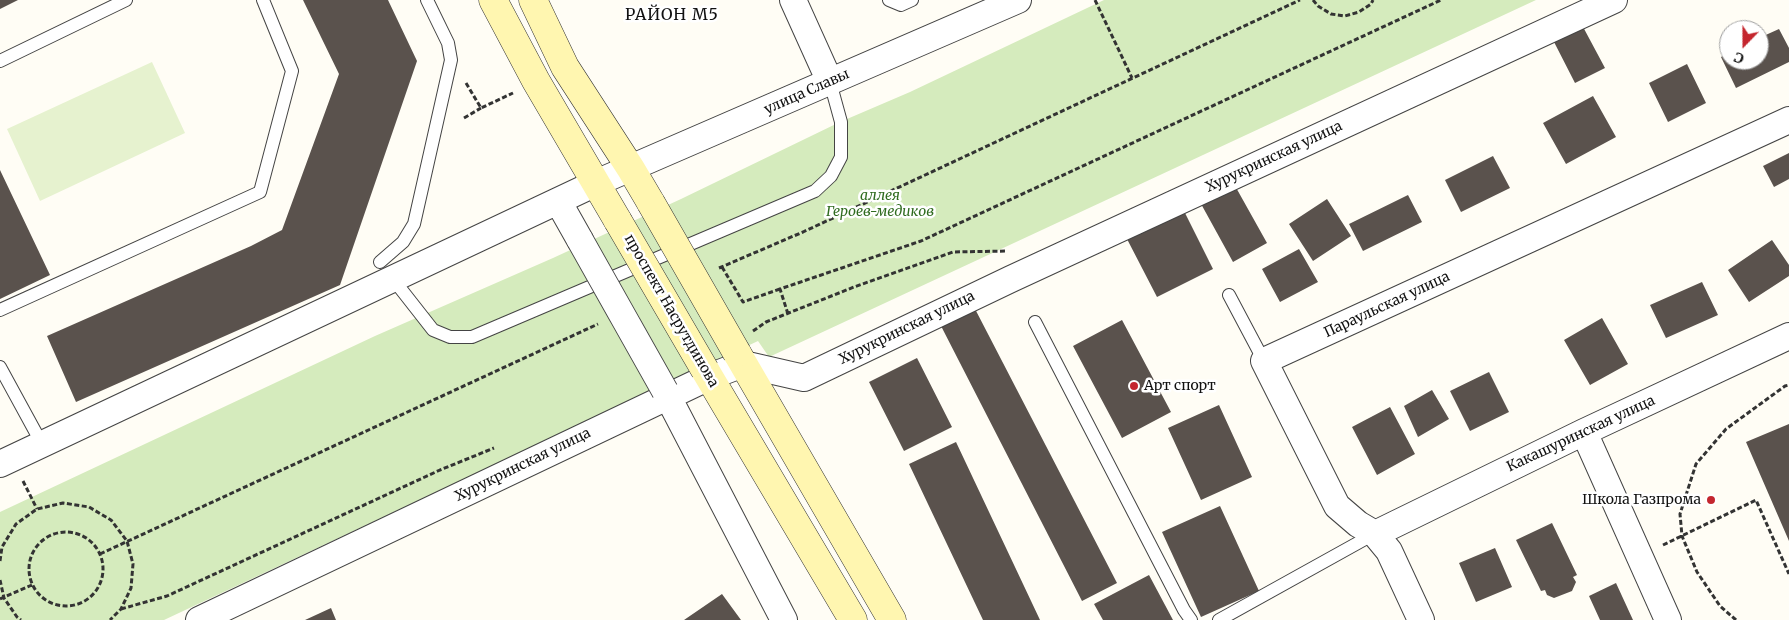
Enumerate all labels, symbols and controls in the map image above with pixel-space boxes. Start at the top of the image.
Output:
district label: РАЙОН М5 [624,5,720,25]
north arrow [1719,20,1769,70]
text: С [1731,48,1746,68]
street label: улица Славы [762,66,852,118]
street label: Хурукринская улица [1203,118,1345,196]
park label: аллея Героев-медиков [826,188,934,220]
street label: проспект Насрутдинова [620,232,722,390]
street label: Параульская улица [1321,268,1453,342]
street label: Хурукринская улица [836,288,978,368]
place label: Арт спорт [1144,378,1216,394]
marker: Арт спорт [1128,380,1140,392]
street label: Какашуринская улица [1504,392,1658,476]
street label: Хурукринская улица [452,425,594,505]
place label: Школа Газпрома [1582,492,1701,508]
marker: Школа Газпрома [1705,494,1717,506]

